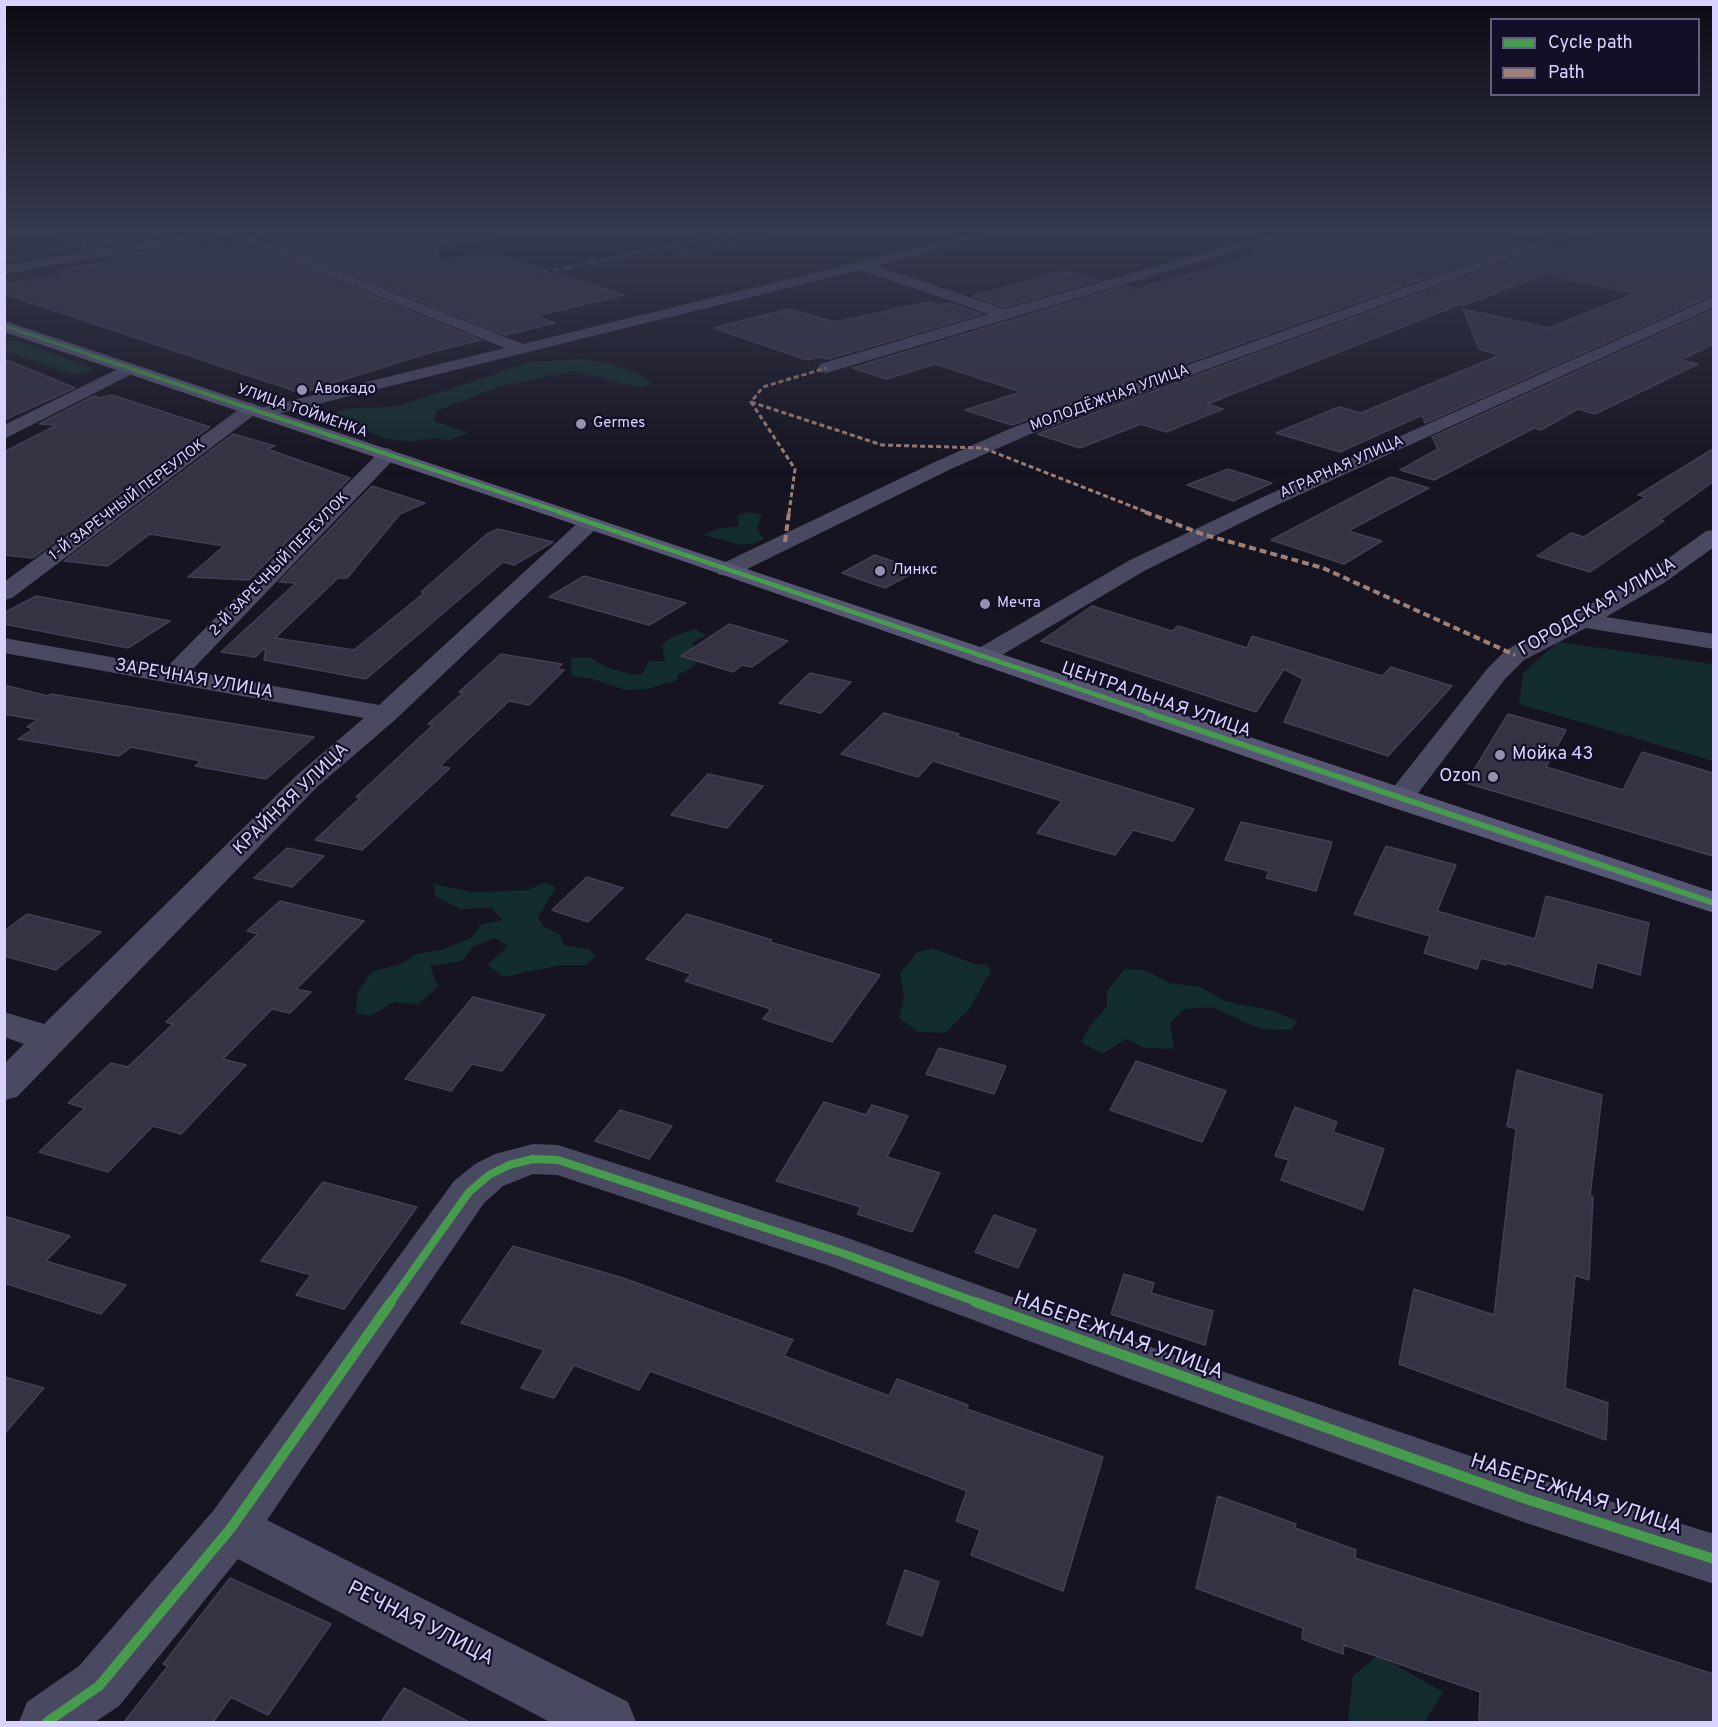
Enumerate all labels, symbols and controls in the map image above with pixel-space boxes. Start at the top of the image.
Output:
legend [1490,18,1700,96]
text: Cycle path [1548,32,1633,55]
text: Path [1548,62,1585,85]
street label: МОЛОДЁЖНАЯ УЛИЦА [1028,362,1192,436]
street label: УЛИЦА ТОЙМЕНКА [234,381,370,443]
place label: Авокадо [314,381,376,399]
marker: Авокадо [295,383,309,397]
place label: Germes [593,415,645,433]
marker: Germes [574,417,588,431]
street label: АГРАРНАЯ УЛИЦА [1277,433,1407,503]
street label: 1-Й ЗАРЕЧНЫЙ ПЕРЕУЛОК [47,437,209,565]
street label: 2-Й ЗАРЕЧНЫЙ ПЕРЕУЛОК [206,489,354,641]
street label: ГОРОДСКАЯ УЛИЦА [1516,554,1680,662]
place label: Линкс [892,562,937,580]
marker: Линкс [873,564,887,578]
place label: Мечта [997,595,1041,613]
marker: Мечта [978,597,992,611]
street label: ЗАРЕЧНАЯ УЛИЦА [113,655,275,705]
street label: ЦЕНТРАЛЬНАЯ УЛИЦА [1058,658,1254,744]
street label: КРАЙНЯЯ УЛИЦА [230,739,354,861]
place label: Мойка 43 [1512,744,1593,766]
marker: Мойка 43 [1493,748,1507,762]
place label: Ozon [1439,766,1481,788]
marker: Ozon [1486,770,1500,784]
street label: НАБЕРЕЖНАЯ УЛИЦА [1009,1287,1227,1387]
street label: НАБЕРЕЖНАЯ УЛИЦА [1467,1450,1685,1542]
street label: РЕЧНАЯ УЛИЦА [342,1577,498,1673]

